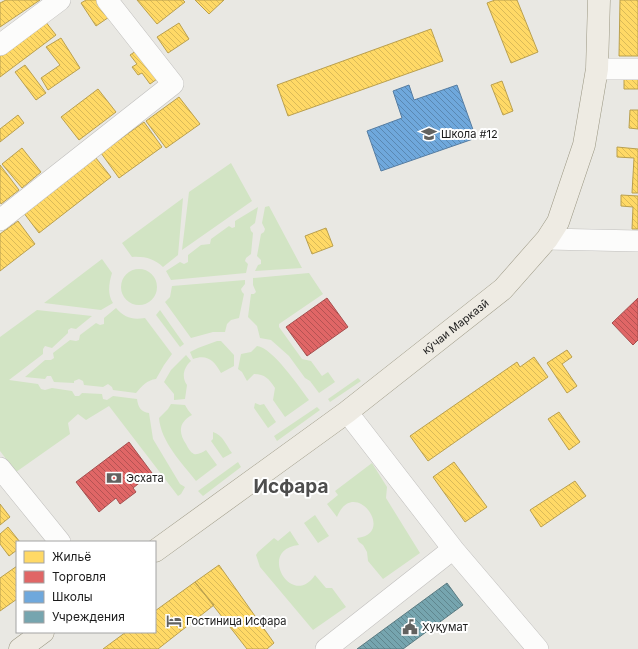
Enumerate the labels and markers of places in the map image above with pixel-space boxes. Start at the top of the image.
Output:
school or university icon: Школа #12 [420,125,438,143]
place label: Школа #12 [441,127,498,141]
bank icon: Эсхата [105,469,123,487]
place label: Эсхата [126,471,164,485]
hotel icon: Гостиница Исфара [165,612,183,630]
place label: Гостиница Исфара [186,614,287,628]
public building icon: Хуқумат [401,618,419,636]
place label: Хуқумат [422,620,469,634]

